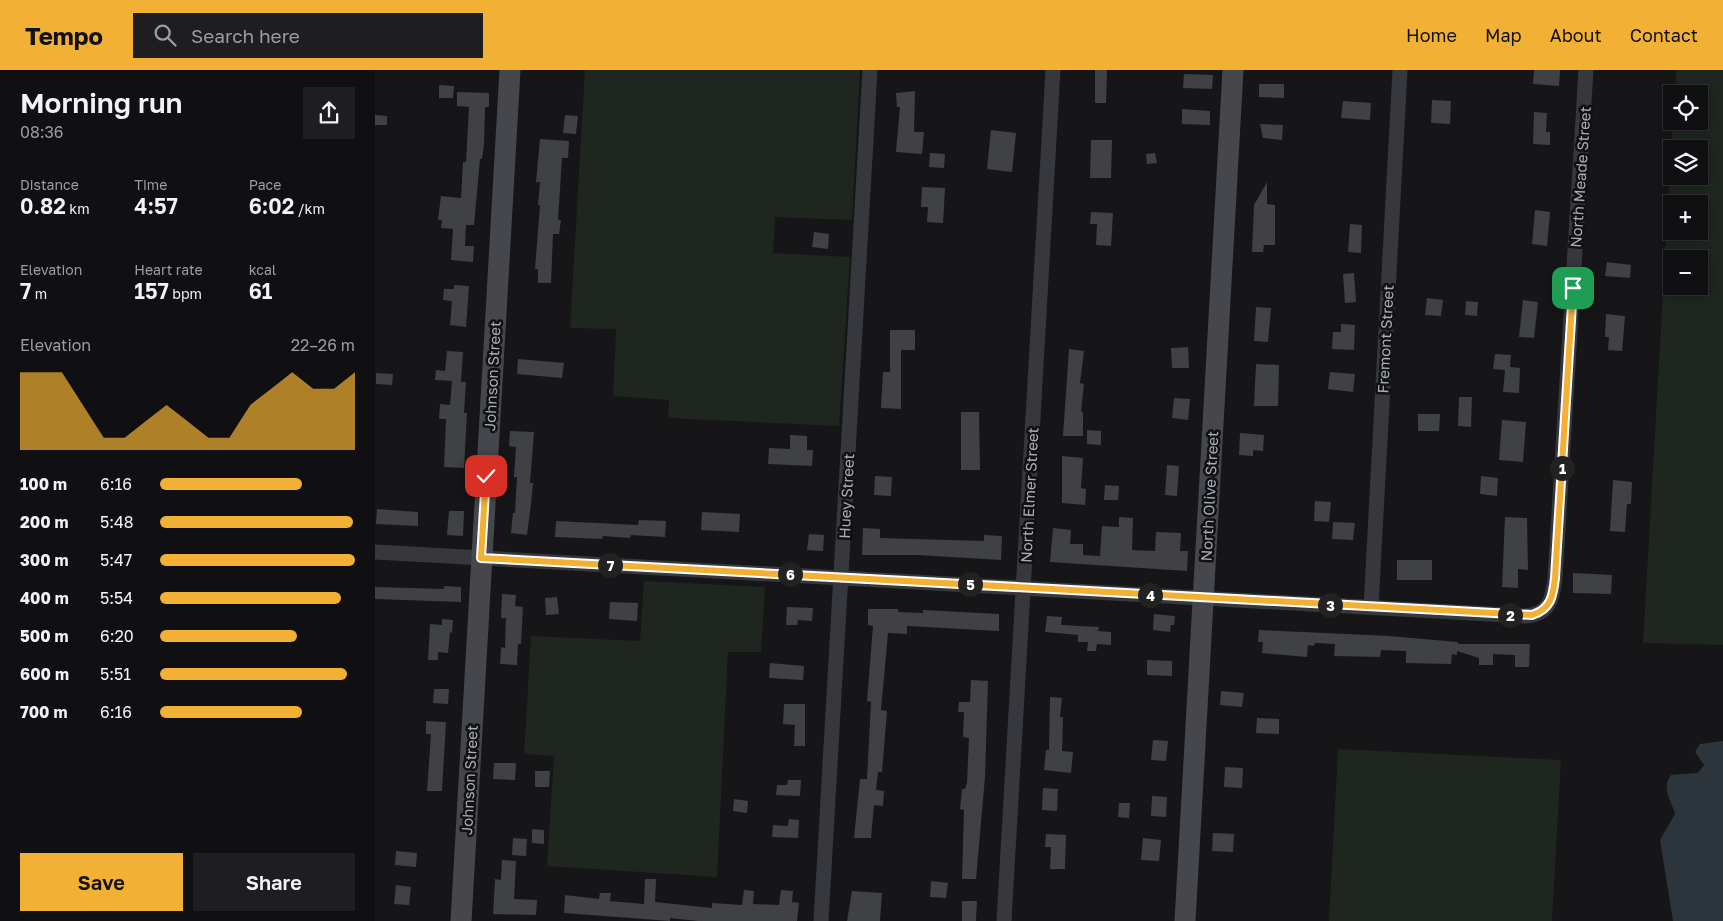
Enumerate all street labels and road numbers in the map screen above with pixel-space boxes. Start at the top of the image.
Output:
street label: North Meade Street [1566,106,1594,248]
street label: Fremont Street [1373,284,1397,394]
street label: Johnson Street [480,321,504,431]
street label: North Elmer Street [1016,427,1042,563]
street label: North Olive Street [1197,430,1221,562]
street label: Huey Street [835,453,857,539]
street label: Johnson Street [457,725,481,835]

